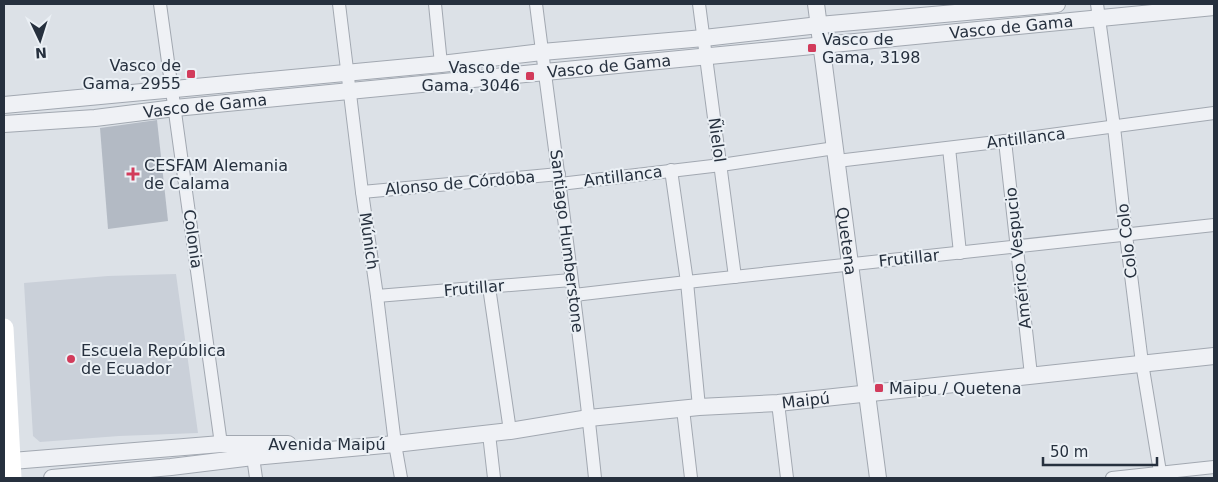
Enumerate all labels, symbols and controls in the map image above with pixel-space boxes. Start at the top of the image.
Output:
street label: Vasco de Gama [948,11,1074,42]
north arrow [15,15,65,65]
place label: Vasco de Gama, 3198 [822,30,920,67]
marker: Vasco de Gama, 3198 [806,42,818,54]
text: N [35,45,47,61]
street label: Vasco de Gama [546,50,672,81]
place label: Vasco de Gama, 2955 [83,56,181,93]
place label: Vasco de Gama, 3046 [422,58,520,95]
marker: Vasco de Gama, 2955 [185,68,197,80]
marker: Vasco de Gama, 3046 [524,70,536,82]
street label: Vasco de Gama [142,90,268,121]
street label: Ñielol [704,116,730,164]
street label: Antillanca [986,124,1066,152]
street label: Santiago Humberstone [546,148,588,334]
place label: CESFAM Alemania de Calama [144,156,288,193]
street label: Antillanca [583,162,663,190]
marker: CESFAM Alemania de Calama [126,167,140,181]
street label: Alonso de Córdoba [384,167,536,199]
street label: Américo Vespucio [1001,186,1035,330]
street label: Colo Colo [1113,202,1141,280]
street label: Quetena [833,206,861,276]
street label: Colonia [179,208,207,270]
street label: Múnich [356,211,382,271]
street label: Frutillar [878,245,941,271]
street label: Frutillar [443,276,506,300]
place label: Escuela República de Ecuador [81,341,226,378]
marker: Escuela República de Ecuador [65,353,77,365]
place label: Maipu / Quetena [889,379,1022,398]
marker: Maipu / Quetena [873,382,885,394]
street label: Maipú [781,388,831,412]
scale bar [1043,434,1157,466]
street label: Avenida Maipú [268,435,386,454]
text: 50 m [1050,443,1088,461]

